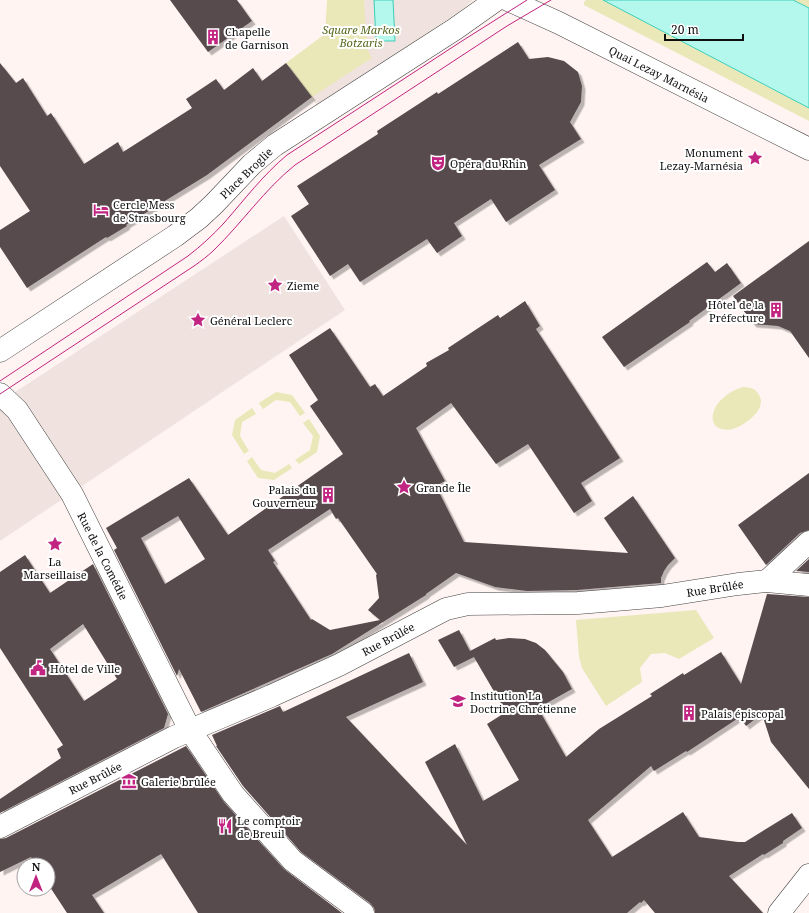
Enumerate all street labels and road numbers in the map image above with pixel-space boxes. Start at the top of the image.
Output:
street label: Quai Lezay Marnésia [606,42,712,106]
street label: Place Broglie [216,144,276,202]
street label: Rue de la Comédie [74,510,132,602]
street label: Rue Brûlée [685,576,745,600]
street label: Rue Brûlée [359,619,417,659]
street label: Rue Brûlée [66,758,124,798]

